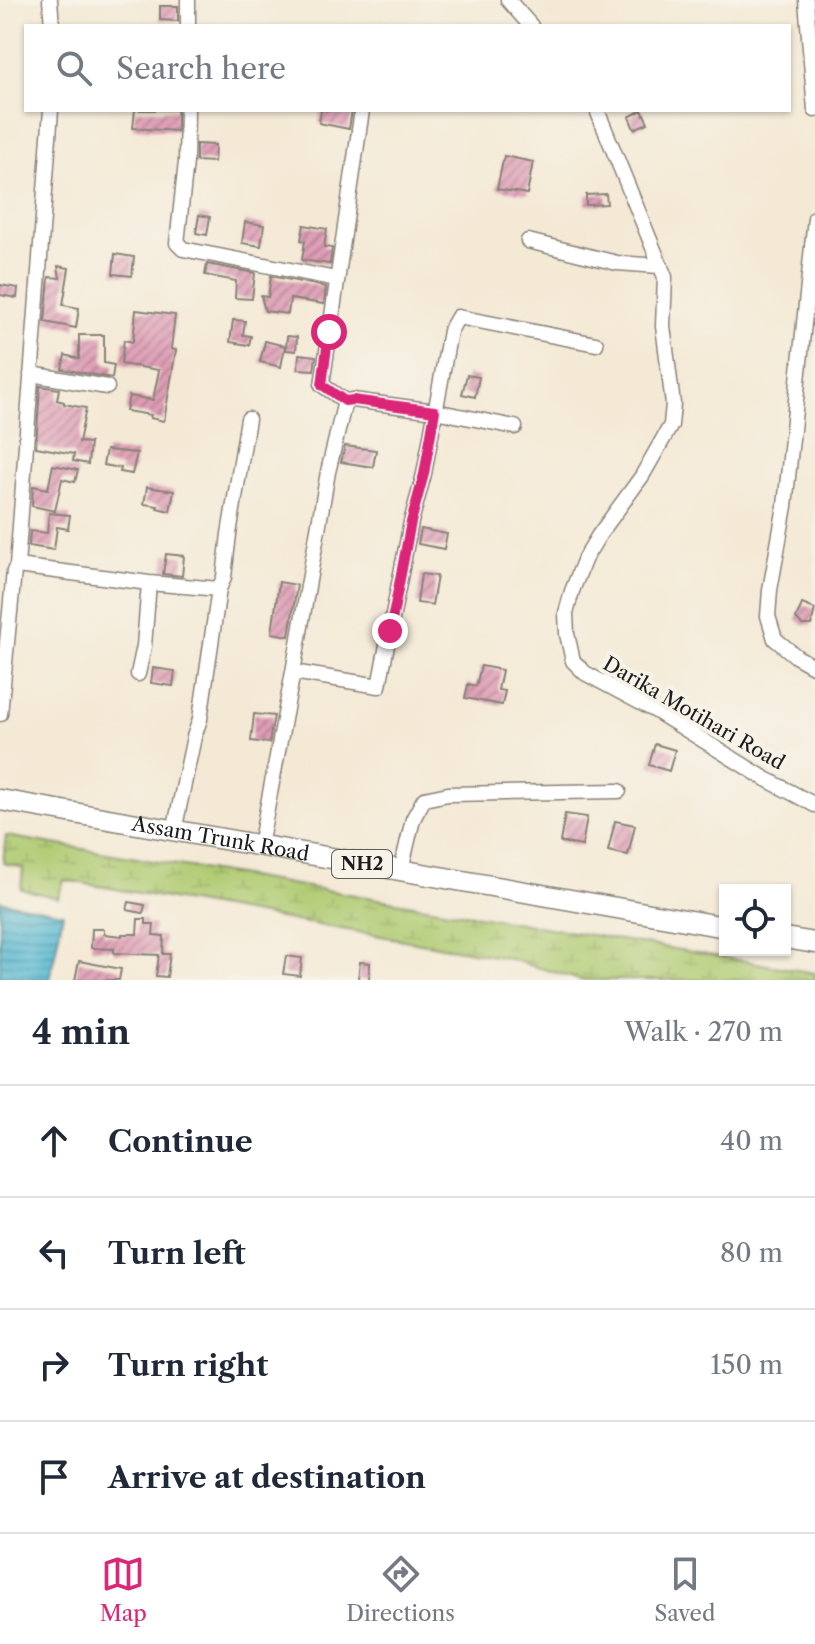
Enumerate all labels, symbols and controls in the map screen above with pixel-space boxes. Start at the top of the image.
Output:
search box [24,24,791,112]
icon: search [52,46,96,90]
text: Search here [116,50,286,87]
route start [311,314,347,350]
route end [372,613,408,649]
street label: Darika Motihari Road [599,651,789,775]
street label: Assam Trunk Road [129,811,311,866]
road number: NH2 [332,850,392,878]
map controls [719,884,791,956]
button: locate [719,884,791,956]
text: 4 min [32,1011,130,1053]
text: Walk · 270 m [624,1016,783,1048]
icon: ahead [32,1119,76,1163]
text: Continue [108,1123,253,1160]
text: 40 m [720,1125,783,1157]
icon: left [32,1231,76,1275]
text: Turn left [108,1235,245,1272]
text: 80 m [720,1237,783,1269]
icon: right [32,1343,76,1387]
text: Turn right [108,1347,268,1384]
text: 150 m [710,1349,783,1381]
icon: arrive [32,1455,76,1499]
text: Arrive at destination [108,1459,426,1496]
tab: Map [100,1552,147,1627]
tab: Directions [346,1552,455,1627]
tab: Saved [654,1552,715,1627]

